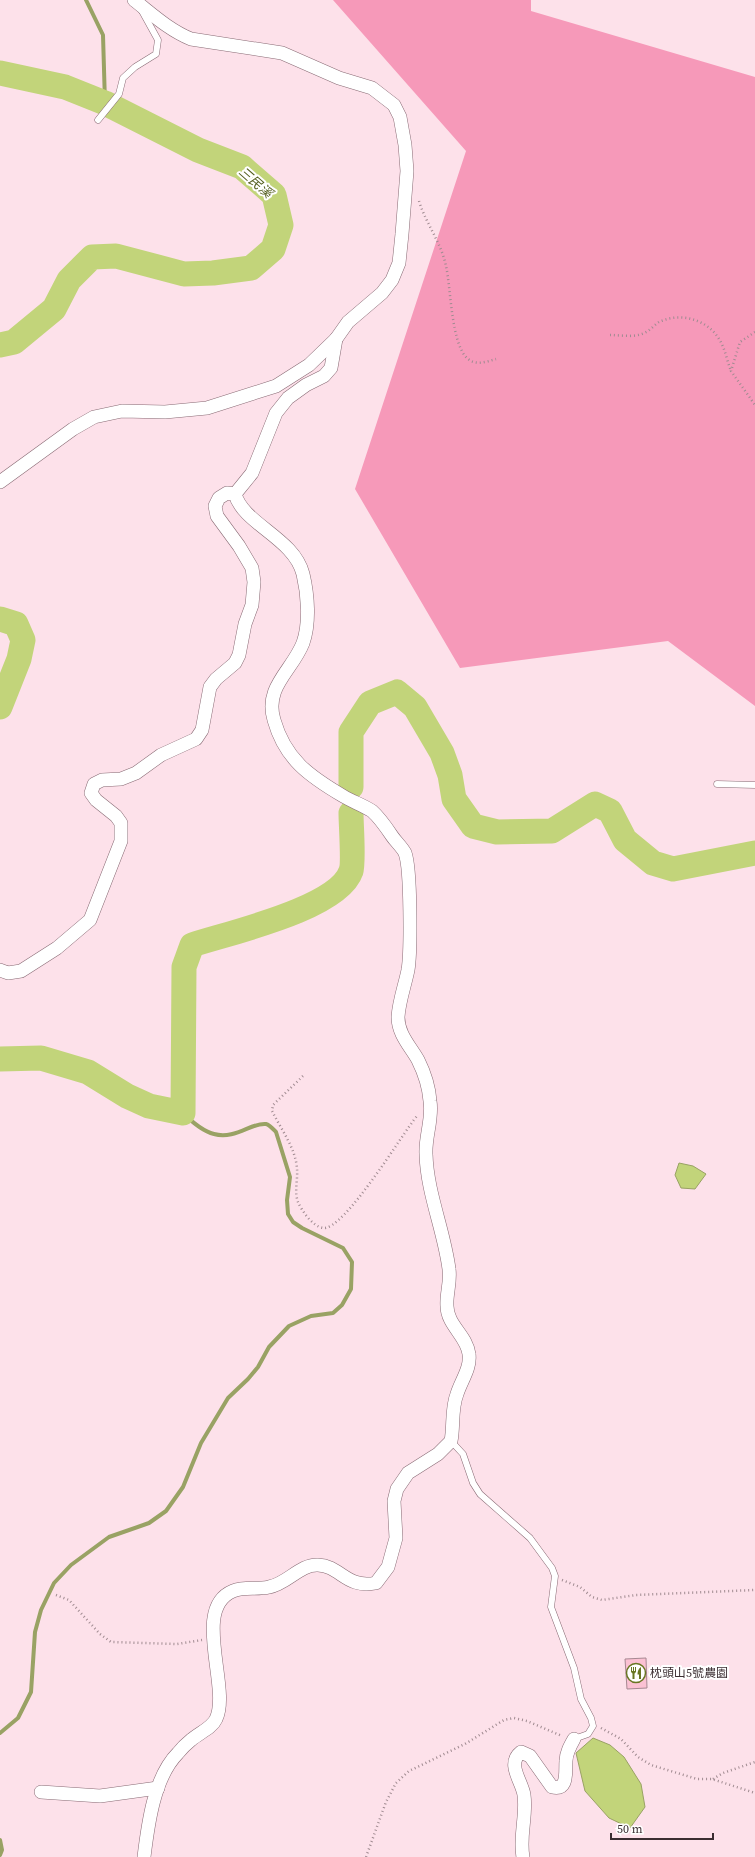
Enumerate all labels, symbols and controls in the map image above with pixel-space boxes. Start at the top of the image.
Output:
water label: 三民溪 [235,163,277,203]
restaurant icon: 枕頭山5號農園 [625,1662,647,1684]
place label: 枕頭山5號農園 [650,1665,728,1681]
scale bar [611,1815,713,1841]
text: 50 m [617,1821,643,1837]

